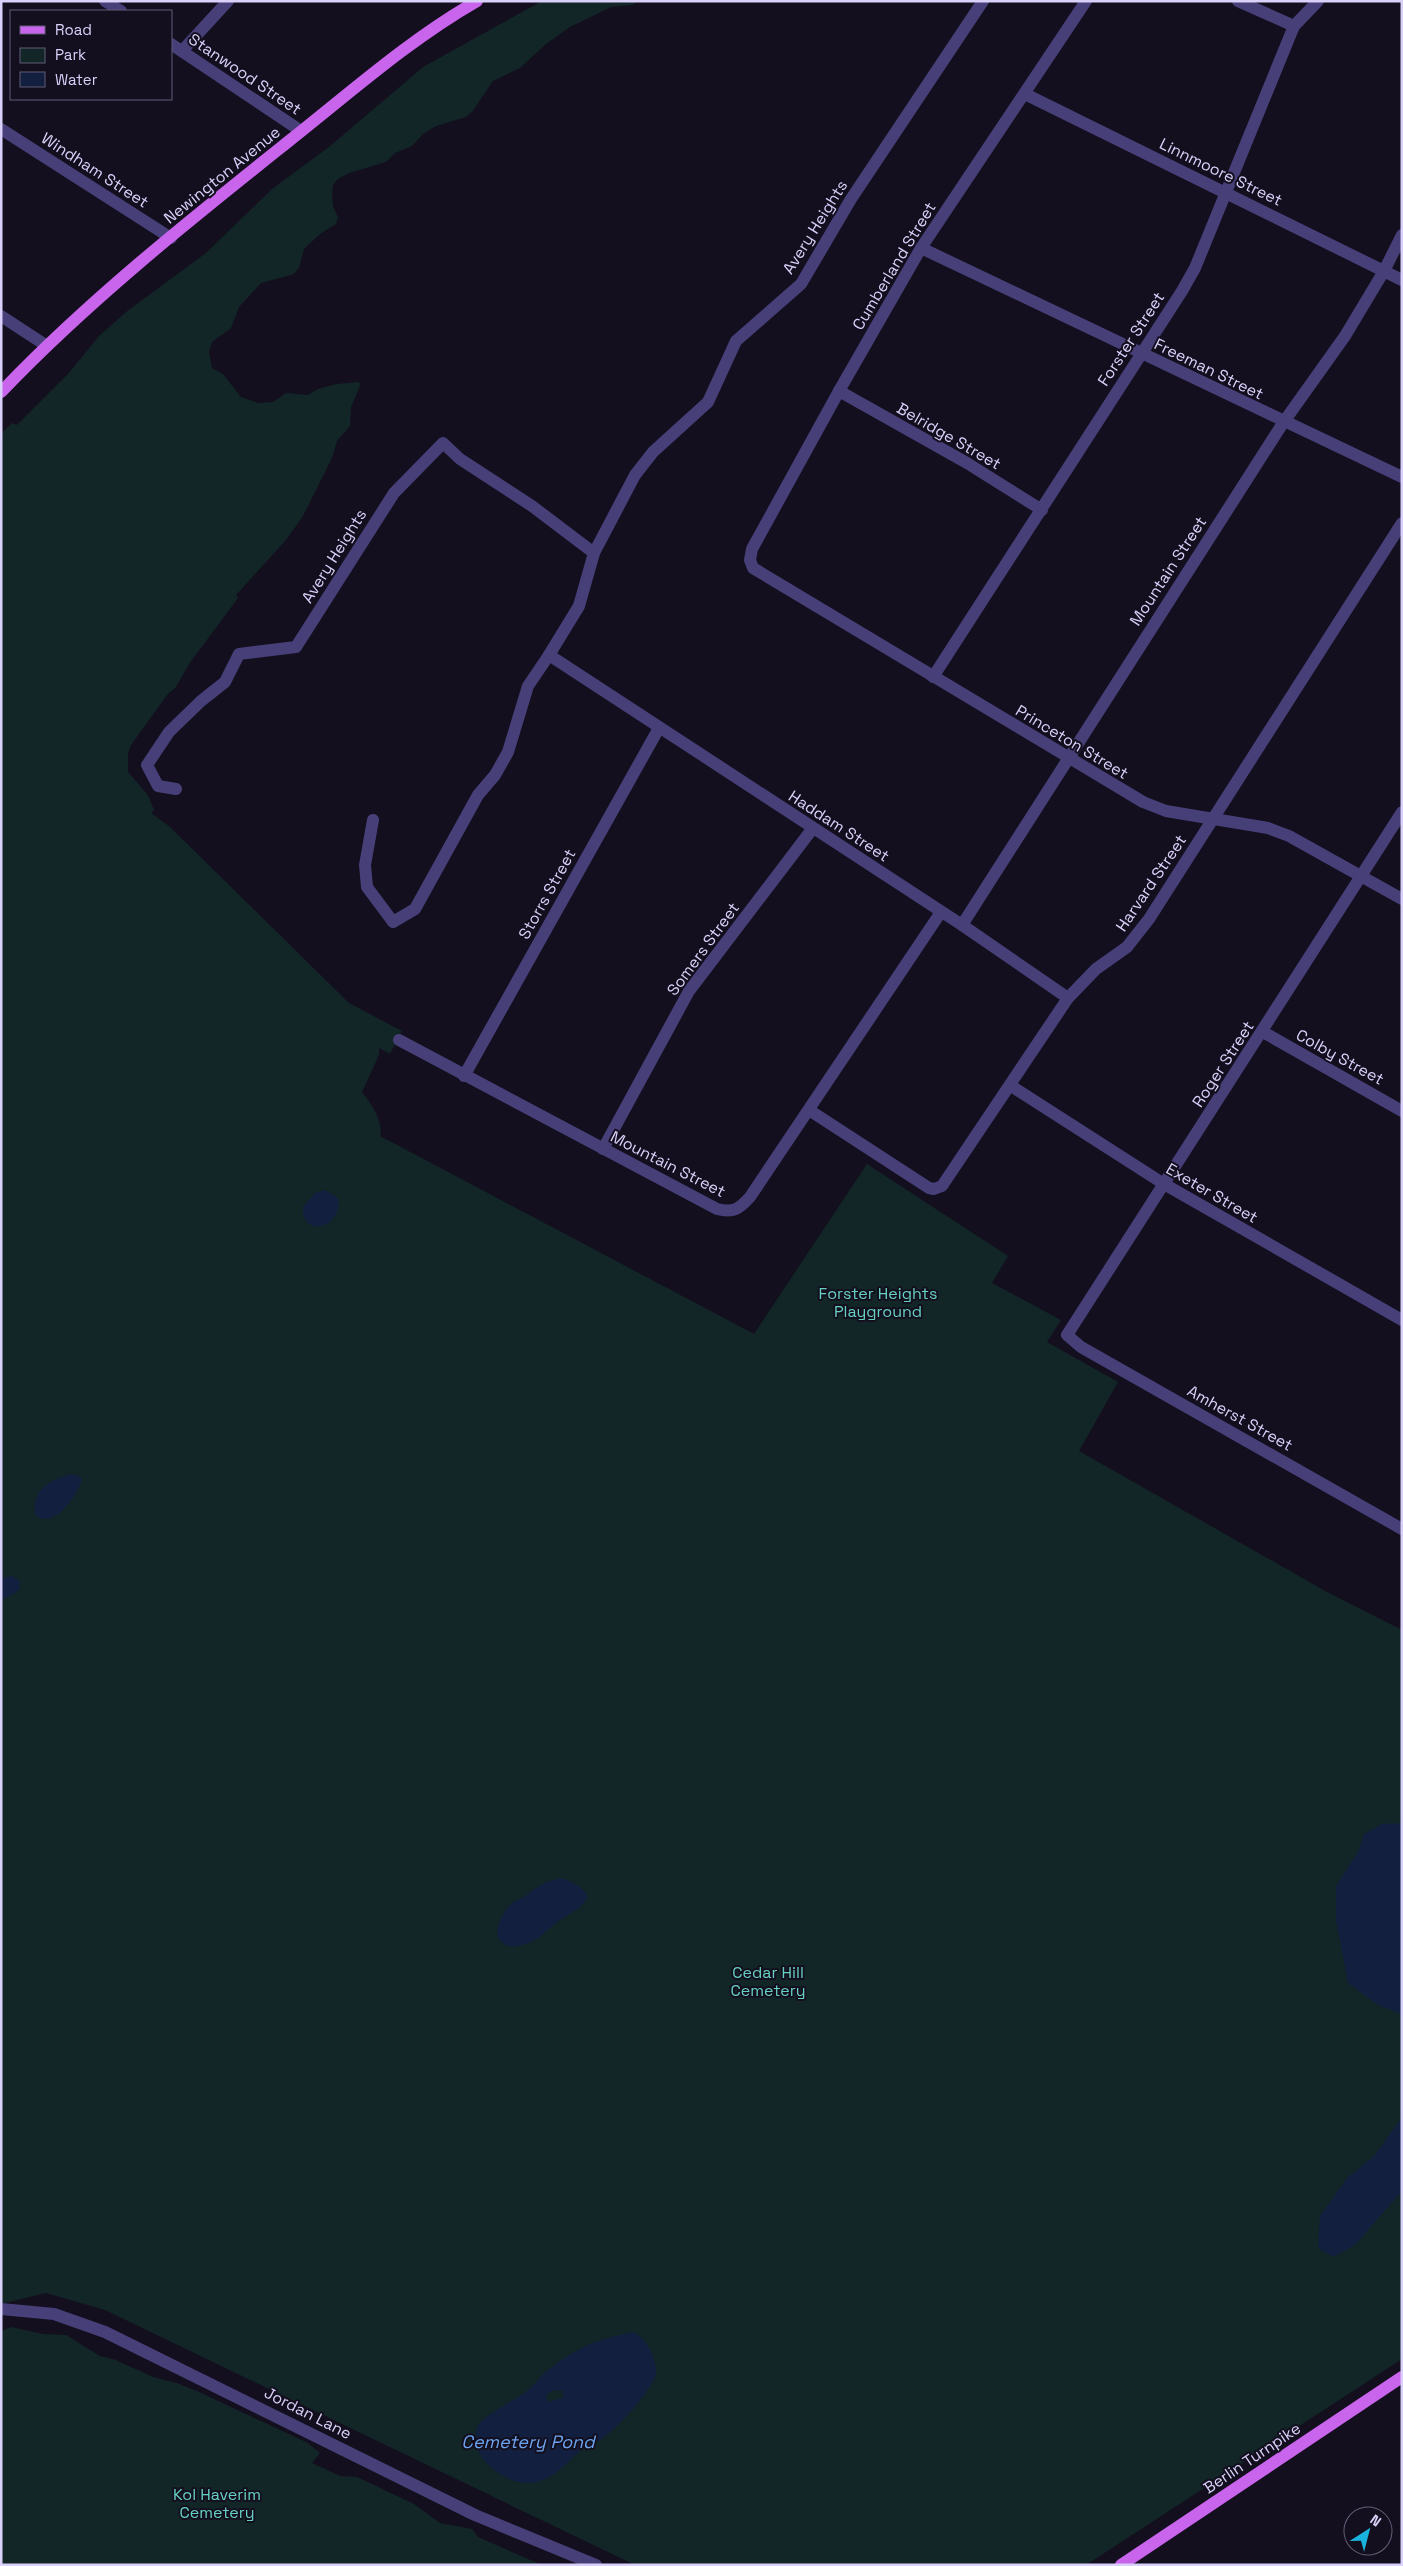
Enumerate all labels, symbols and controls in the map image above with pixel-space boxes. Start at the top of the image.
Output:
legend [10,10,172,100]
text: Road [55,20,92,39]
street label: Stanwood Street [184,28,306,120]
text: Park [55,45,86,64]
text: Water [55,70,98,89]
street label: Newington Avenue [159,122,285,228]
street label: Windham Street [37,127,153,213]
street label: Linnmoore Street [1156,133,1286,211]
street label: Avery Heights [778,176,852,278]
street label: Cumberland Street [847,198,941,334]
street label: Forster Street [1093,288,1169,390]
street label: Freeman Street [1151,333,1267,405]
street label: Belridge Street [893,398,1005,474]
street label: Avery Heights [297,505,371,607]
street label: Mountain Street [1125,512,1211,630]
street label: Princeton Street [1012,700,1132,784]
street label: Haddam Street [785,786,893,866]
street label: Harvard Street [1111,831,1191,935]
street label: Storrs Street [514,845,580,943]
street label: Somers Street [662,898,744,1000]
street label: Roger Street [1187,1017,1259,1111]
street label: Colby Street [1292,1024,1388,1090]
street label: Mountain Street [607,1126,729,1202]
street label: Exeter Street [1162,1158,1262,1228]
park label: Forster Heights Playground [819,1283,937,1322]
street label: Amherst Street [1183,1380,1297,1456]
park label: Cedar Hill Cemetery [730,1962,806,2001]
street label: Jordan Lane [261,2382,355,2444]
street label: Berlin Turnpike [1199,2418,1305,2498]
water label: Cemetery Pond [461,2430,597,2453]
park label: Kol Haverim Cemetery [173,2484,261,2523]
north arrow [1343,2506,1393,2556]
text: N [1367,2510,1385,2531]

